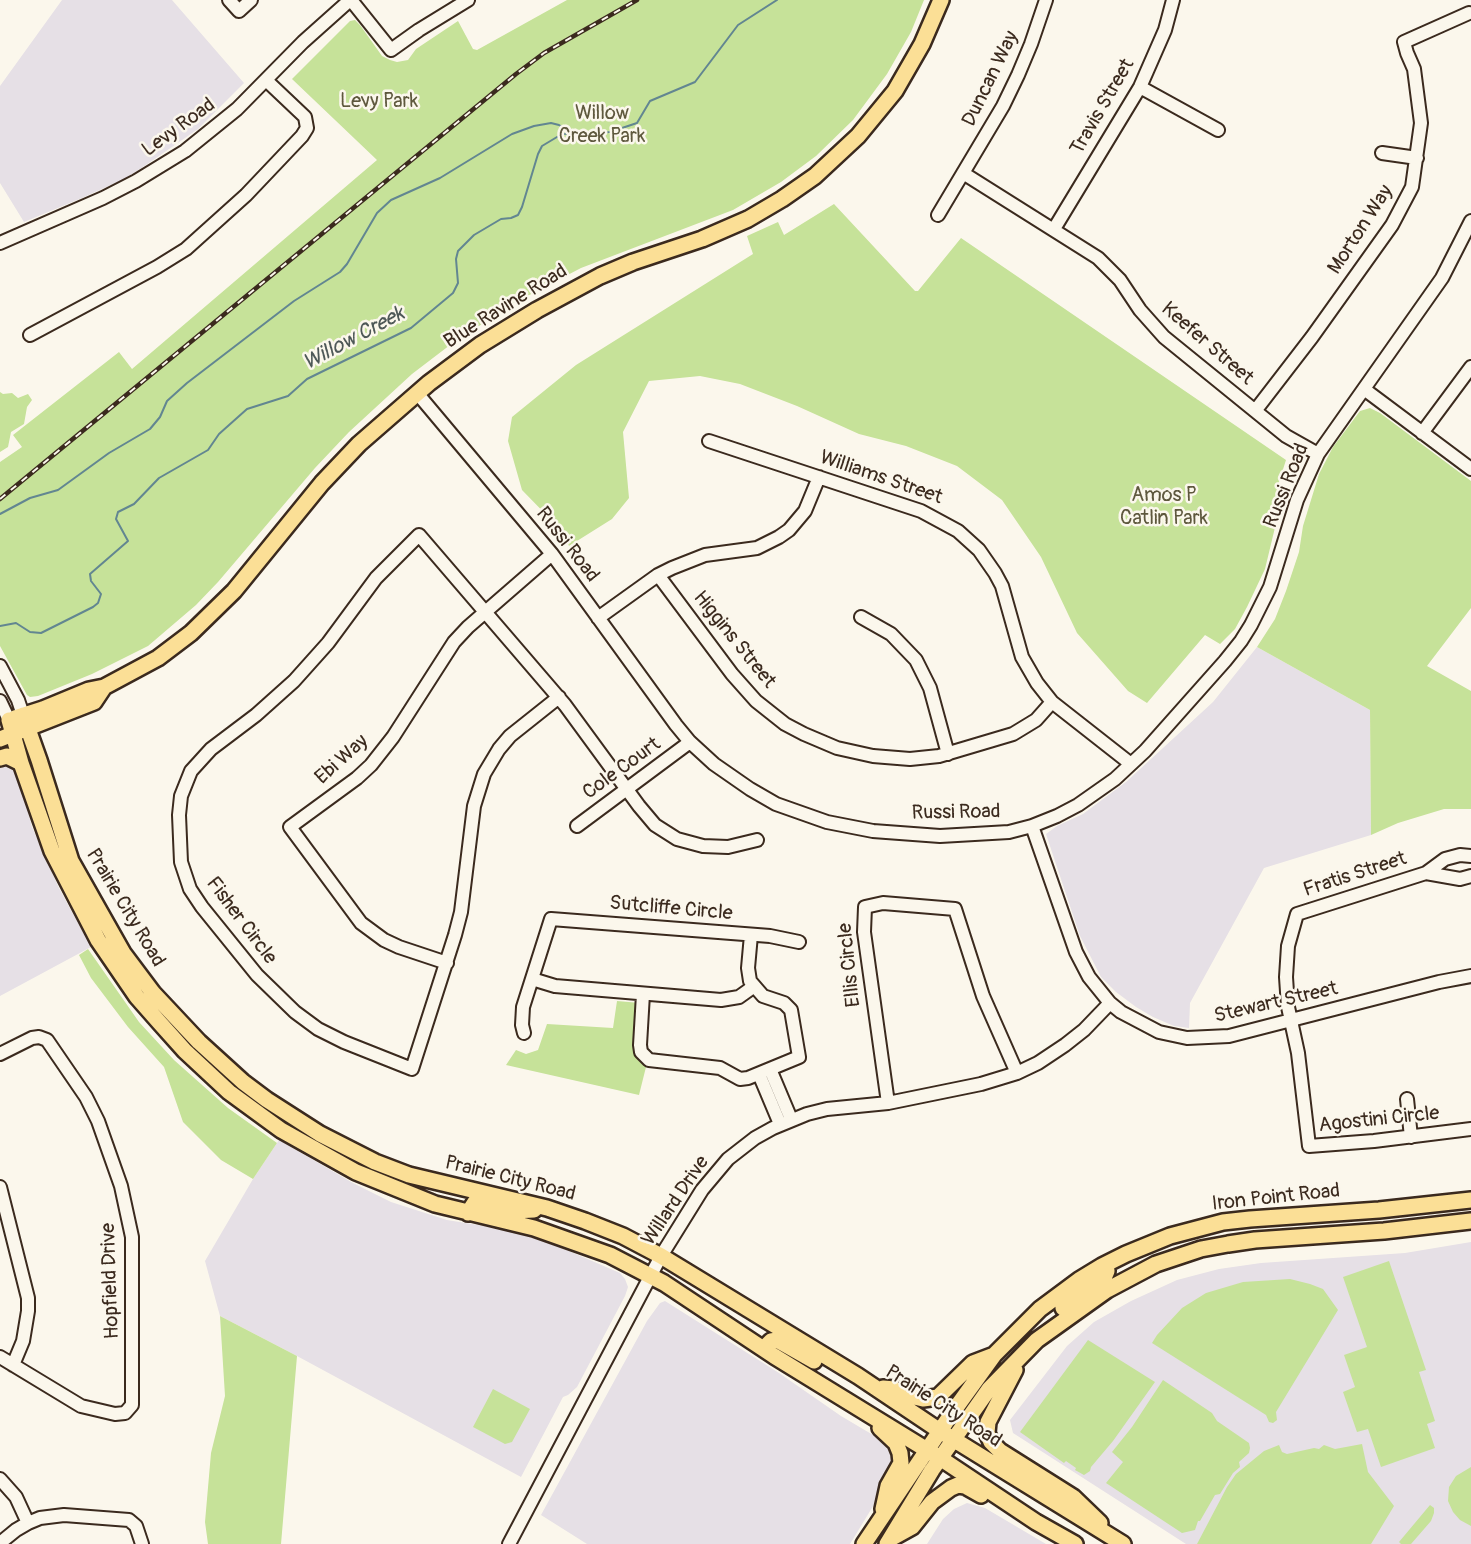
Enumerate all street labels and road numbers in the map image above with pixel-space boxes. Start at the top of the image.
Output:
street label: Duncan Way [958,27,1024,131]
street label: Travis Street [1066,55,1140,159]
street label: Levy Road [138,93,220,163]
street label: Morton Way [1323,181,1399,279]
street label: Blue Ravine Road [440,260,572,354]
street label: Keefer Street [1156,297,1258,391]
street label: Russi Road [1259,440,1315,532]
street label: Williams Street [817,446,945,510]
street label: Russi Road [530,503,604,587]
street label: Higgins Street [688,587,780,693]
street label: Ebi Way [311,730,373,790]
street label: Cole Court [578,733,666,805]
street label: Russi Road [911,800,1001,826]
street label: Prairie City Road [80,844,170,972]
street label: Fratis Street [1300,847,1410,903]
street label: Fisher Circle [200,873,282,969]
street label: Sutcliffe Circle [609,892,733,926]
street label: Ellis Circle [834,922,866,1008]
street label: Stewart Street [1212,977,1340,1029]
street label: Agostini Circle [1317,1102,1441,1138]
street label: Prairie City Road [442,1151,578,1207]
street label: Willard Drive [637,1152,715,1250]
street label: Iron Point Road [1211,1179,1341,1217]
street label: Hopfield Drive [97,1223,125,1339]
street label: Prairie City Road [880,1360,1006,1454]

